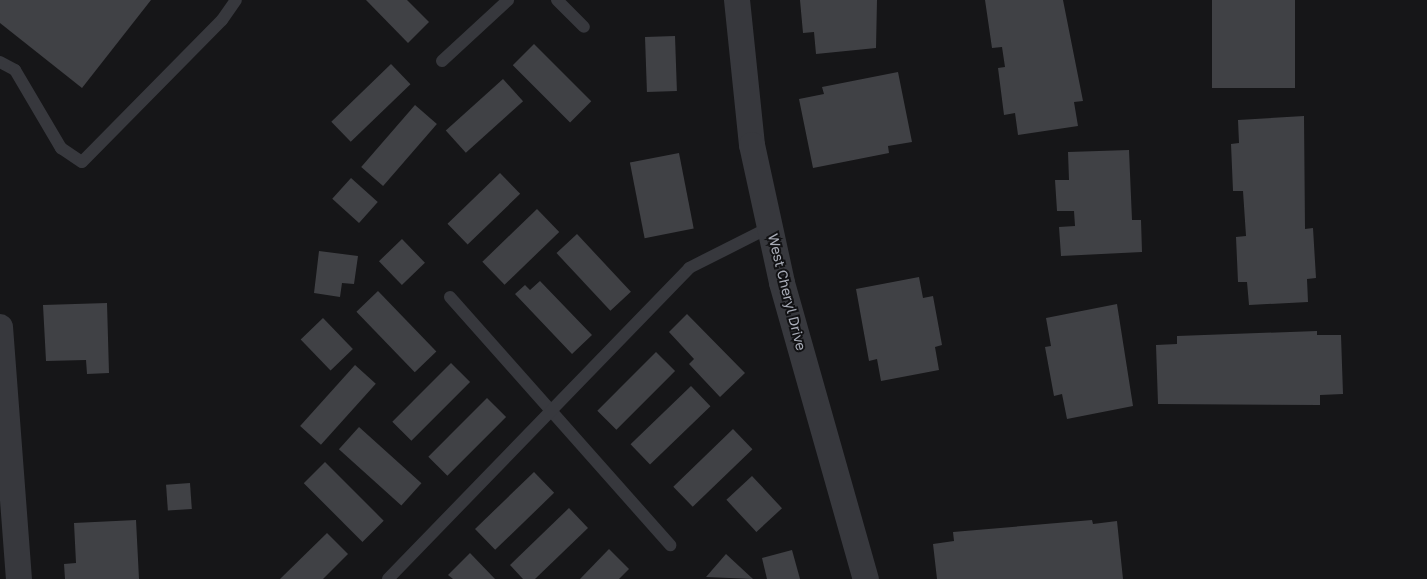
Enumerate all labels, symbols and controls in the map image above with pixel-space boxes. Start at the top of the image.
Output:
street label: West Cheryl Drive [764,232,810,352]

